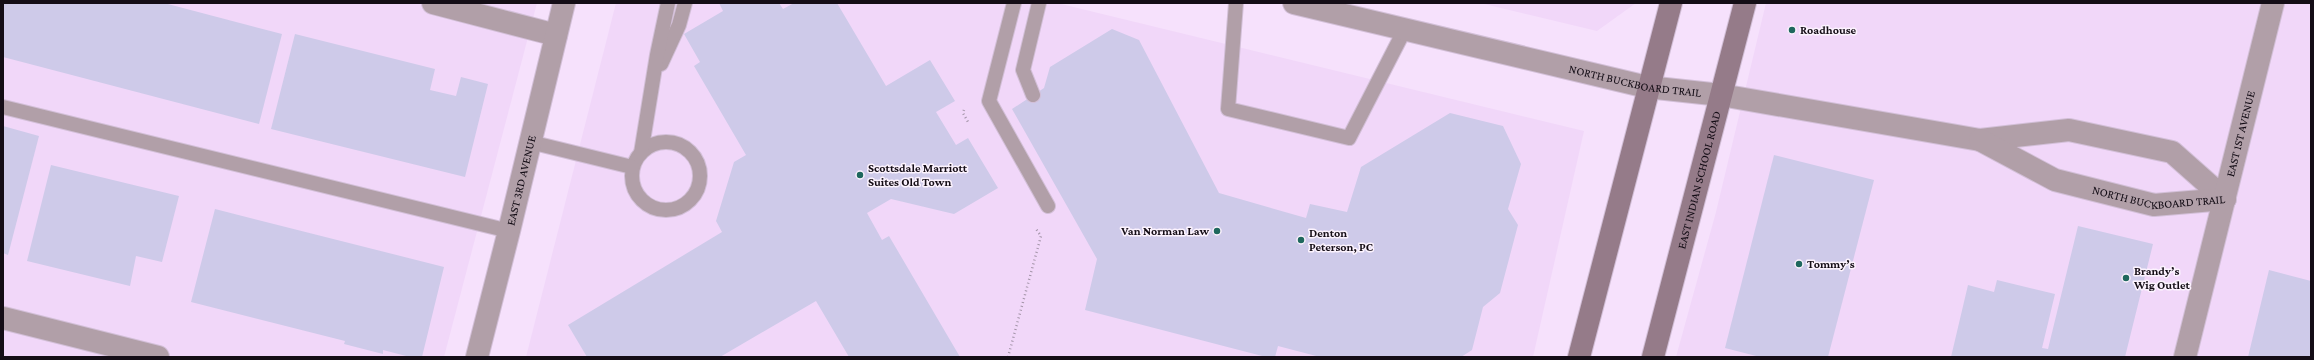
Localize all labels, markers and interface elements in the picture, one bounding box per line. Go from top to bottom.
place label: Roadhouse [1800,23,1857,37]
marker: Roadhouse [1787,25,1797,35]
street label: NORTH BUCKBOARD TRAIL [1567,62,1702,100]
street label: EAST 1ST AVENUE [2223,89,2258,178]
street label: EAST INDIAN SCHOOL ROAD [1674,109,1724,250]
street label: EAST 3RD AVENUE [504,133,539,227]
place label: Scottsdale Marriott Suites Old Town [868,161,968,189]
marker: Scottsdale Marriott Suites Old Town [855,170,865,180]
street label: NORTH BUCKBOARD TRAIL [2091,183,2226,212]
place label: Van Norman Law [1120,224,1209,238]
marker: Van Norman Law [1212,226,1222,236]
place label: Denton Peterson, PC [1309,226,1374,254]
marker: Denton Peterson, PC [1296,235,1306,245]
place label: Tommy’s [1807,257,1855,271]
marker: Tommy’s [1794,259,1804,269]
place label: Brandy’s Wig Outlet [2133,264,2191,292]
marker: Brandy’s Wig Outlet [2121,273,2131,283]

